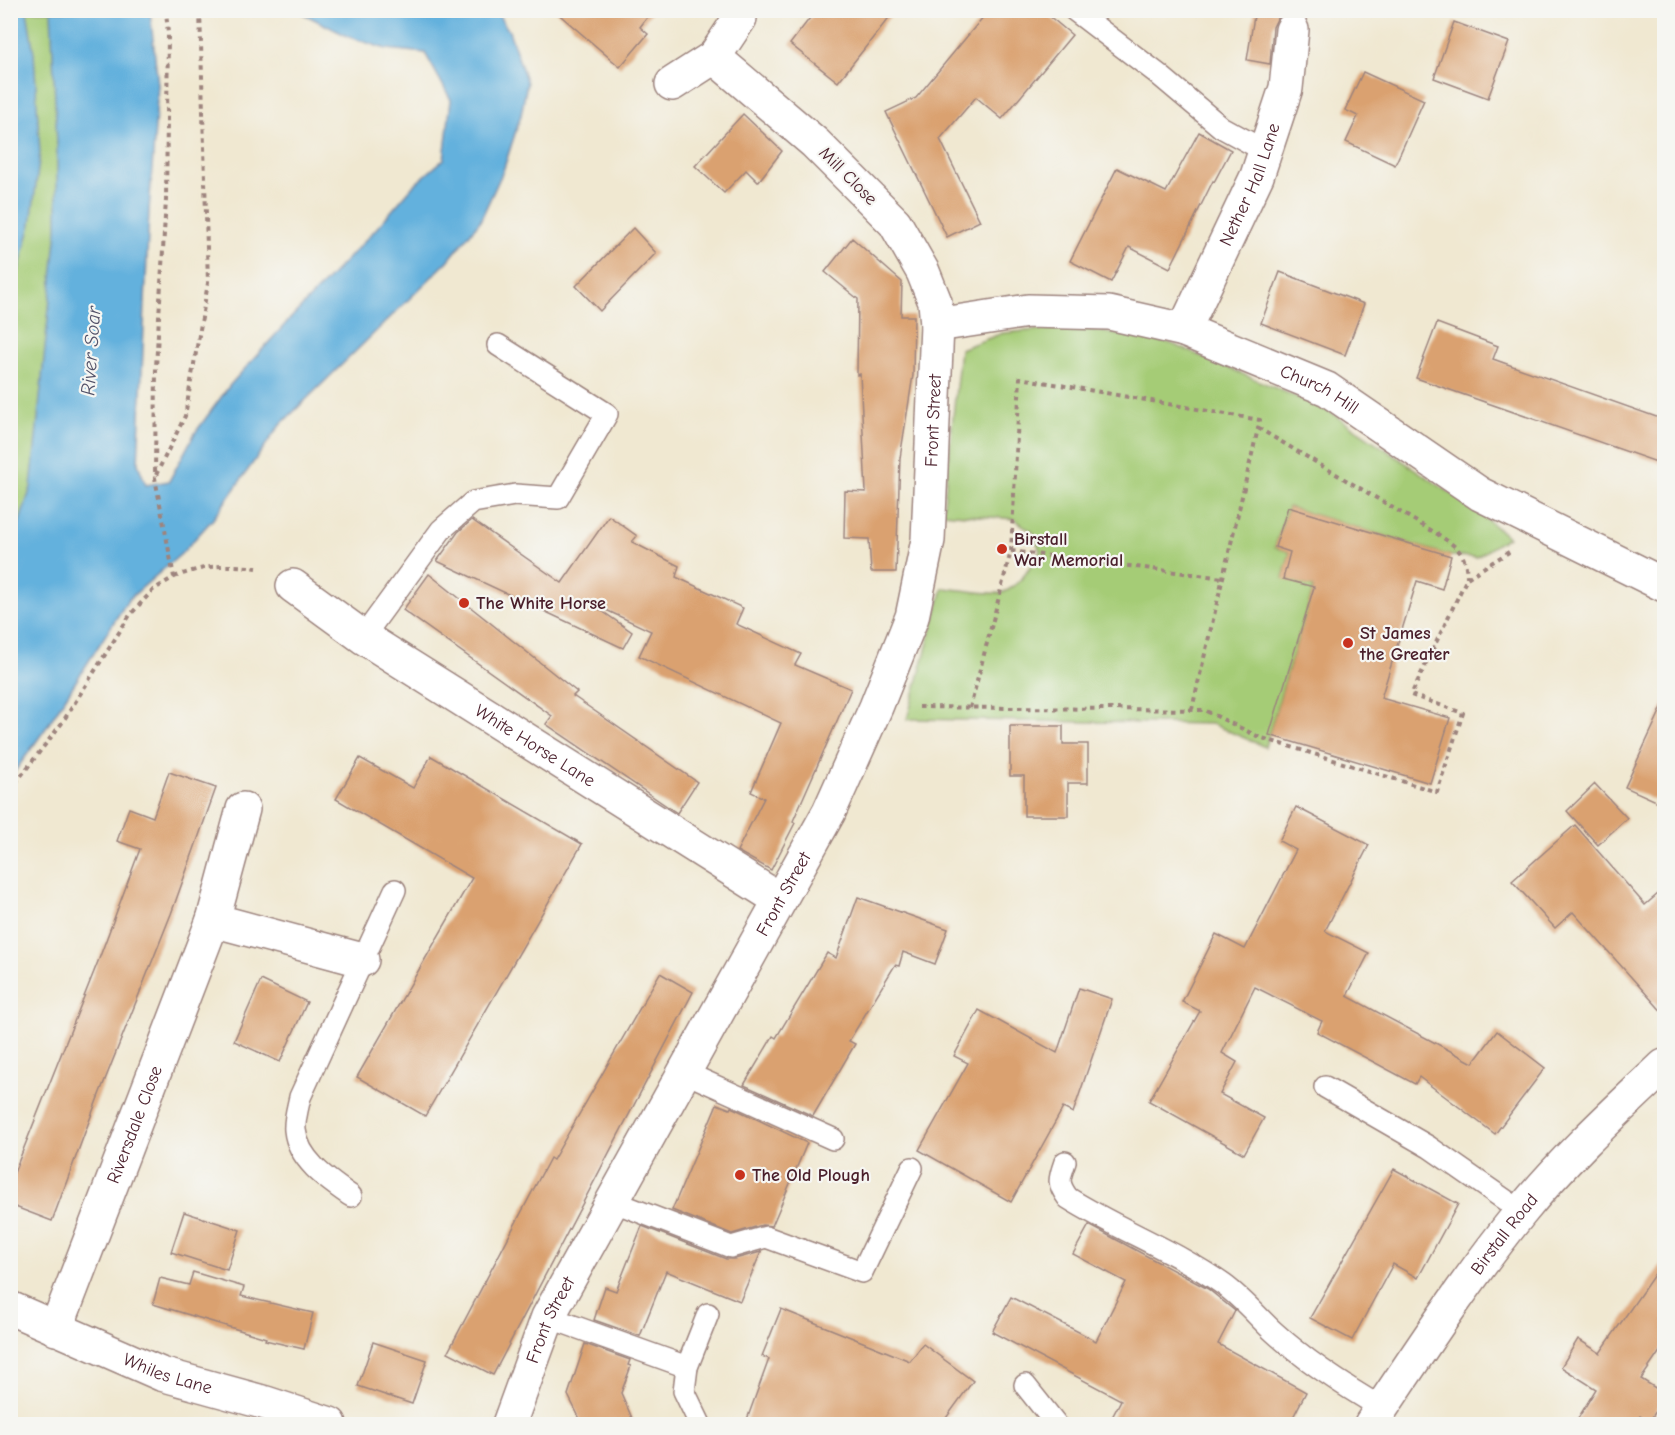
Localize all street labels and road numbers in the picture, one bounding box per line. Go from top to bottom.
street label: Nether Hall Lane [1215,120,1284,249]
street label: Mill Close [814,142,882,210]
street label: Church Hill [1277,360,1363,418]
street label: Front Street [921,373,945,467]
street label: White Horse Lane [471,700,599,791]
street label: Front Street [752,847,816,940]
street label: Riversdale Close [102,1063,167,1186]
street label: Birstall Road [1466,1189,1542,1279]
street label: Front Street [522,1272,579,1366]
street label: Whiles Lane [120,1348,215,1398]

